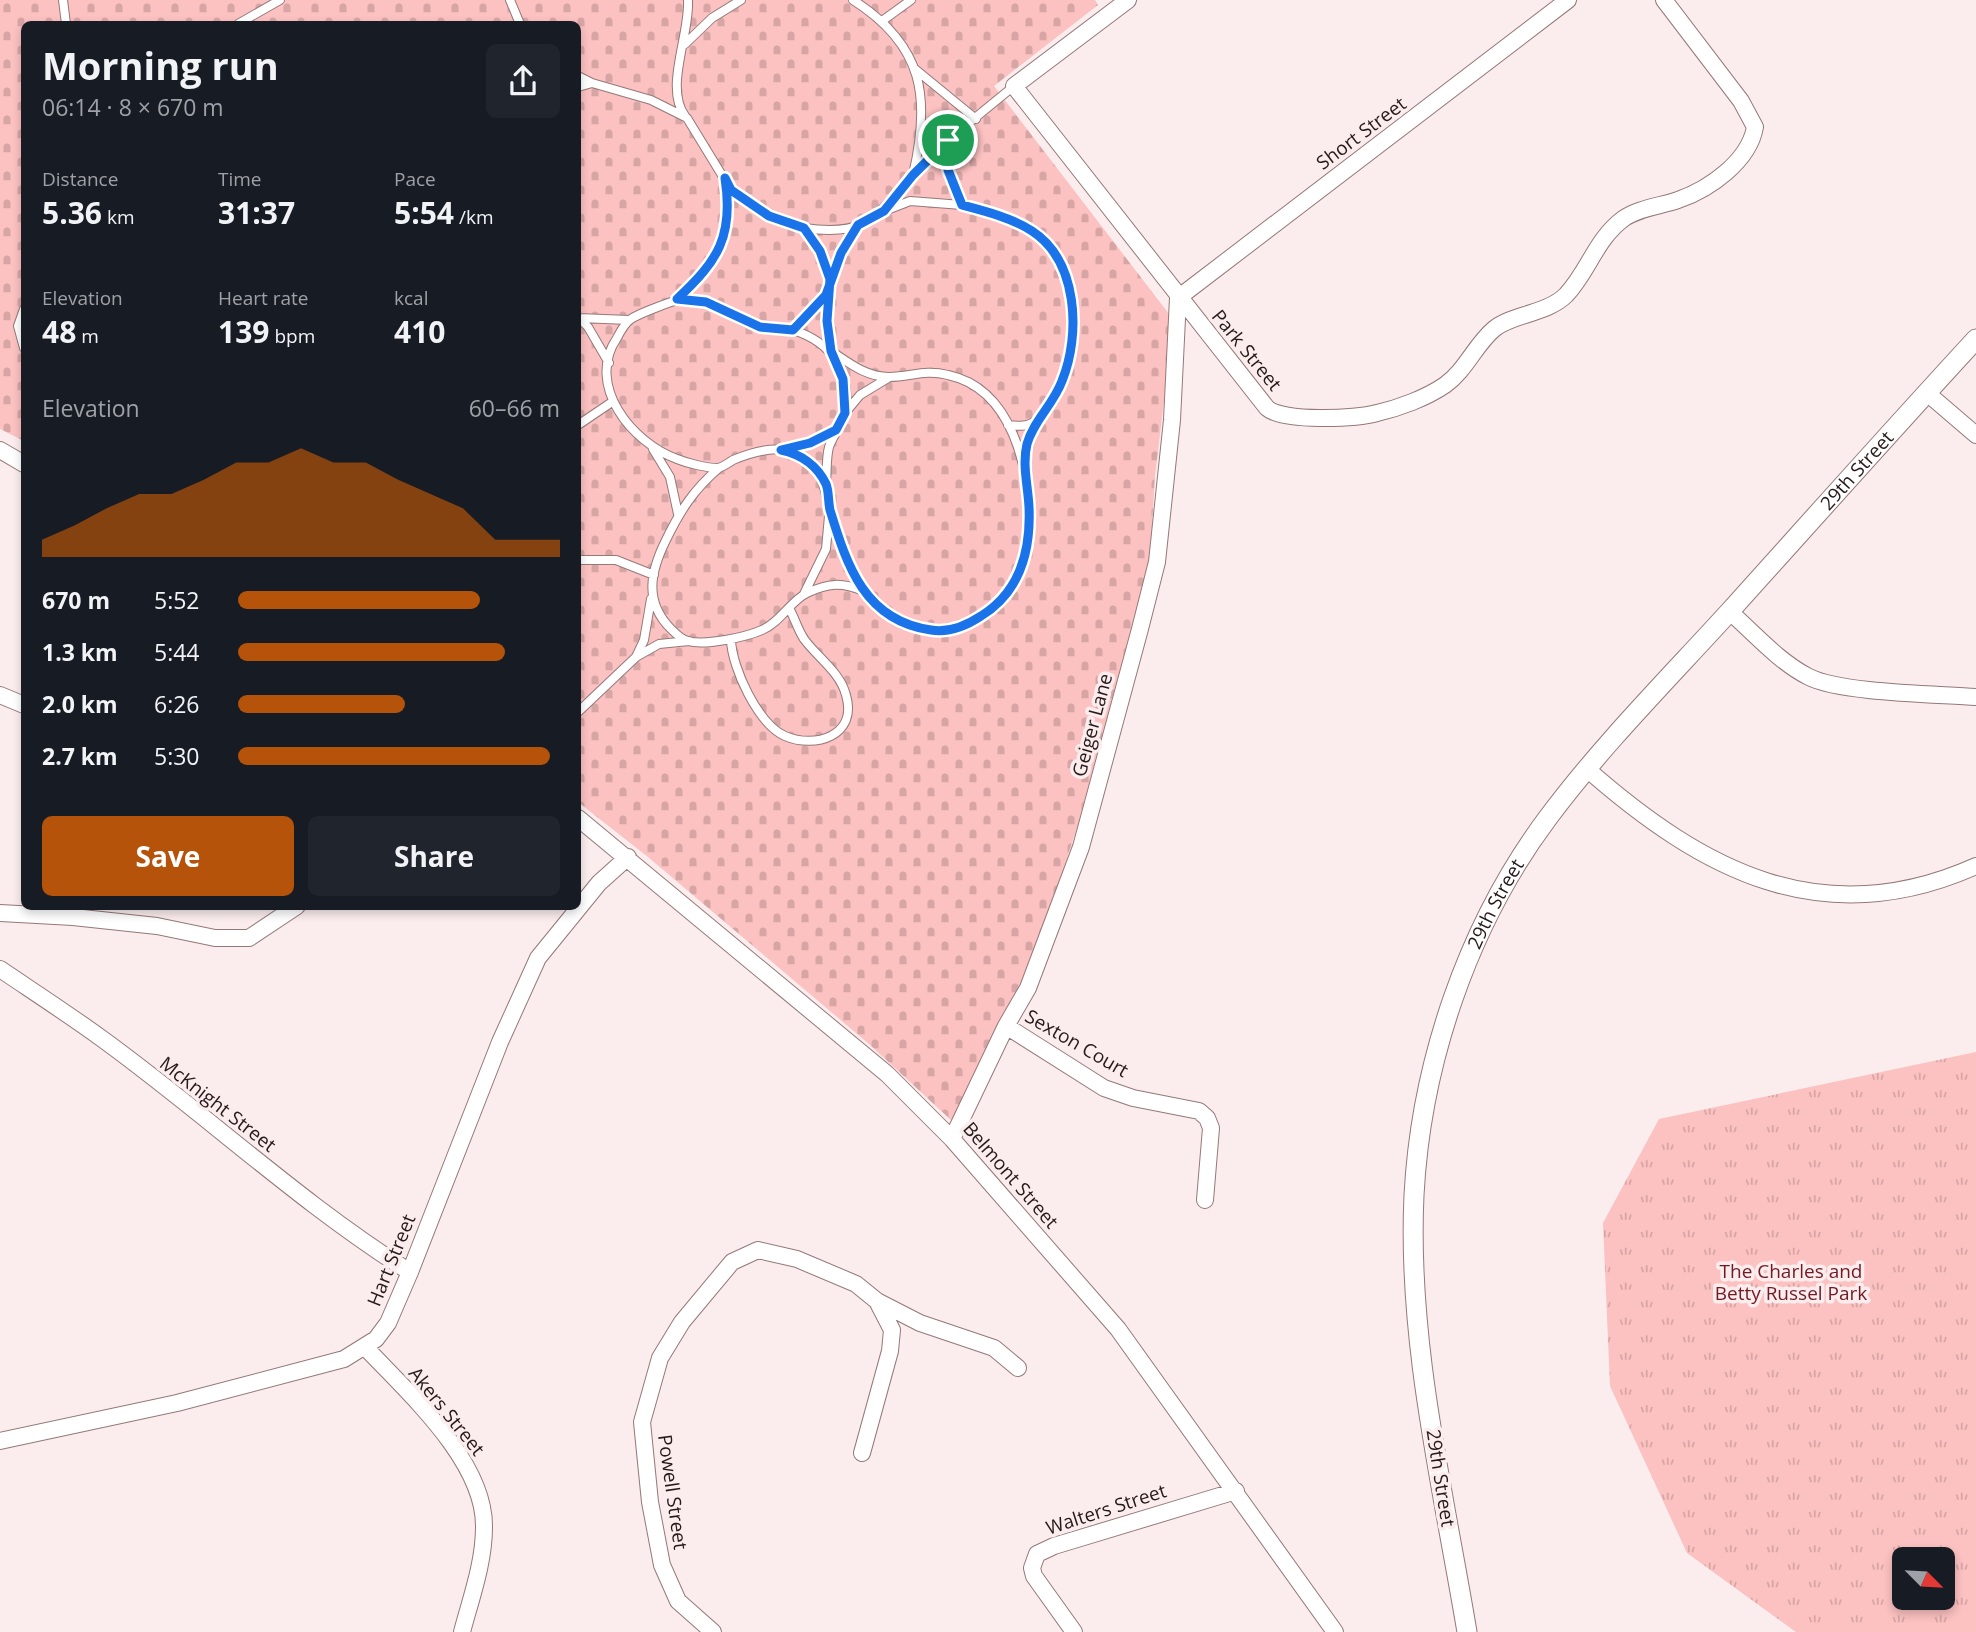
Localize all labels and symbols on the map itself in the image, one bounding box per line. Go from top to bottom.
street label: Short Street [1311,91,1411,175]
pin [918,110,978,170]
street label: Park Street [1206,304,1288,396]
street label: 29th Street [1814,425,1899,515]
street label: Geiger Lane [1066,671,1118,779]
street label: 29th Street [1461,854,1530,953]
street label: Sexton Court [1021,1003,1134,1083]
street label: McKnight Street [154,1050,282,1158]
street label: Belmont Street [957,1116,1065,1234]
street label: Hart Street [361,1210,421,1310]
park label: The Charles and Betty Russel Park [1715,1258,1867,1306]
street label: Akers Street [403,1361,491,1461]
street label: 29th Street [1420,1427,1462,1529]
street label: Powell Street [652,1433,694,1551]
street label: Walters Street [1042,1477,1170,1541]
north arrow [1892,1547,1955,1610]

